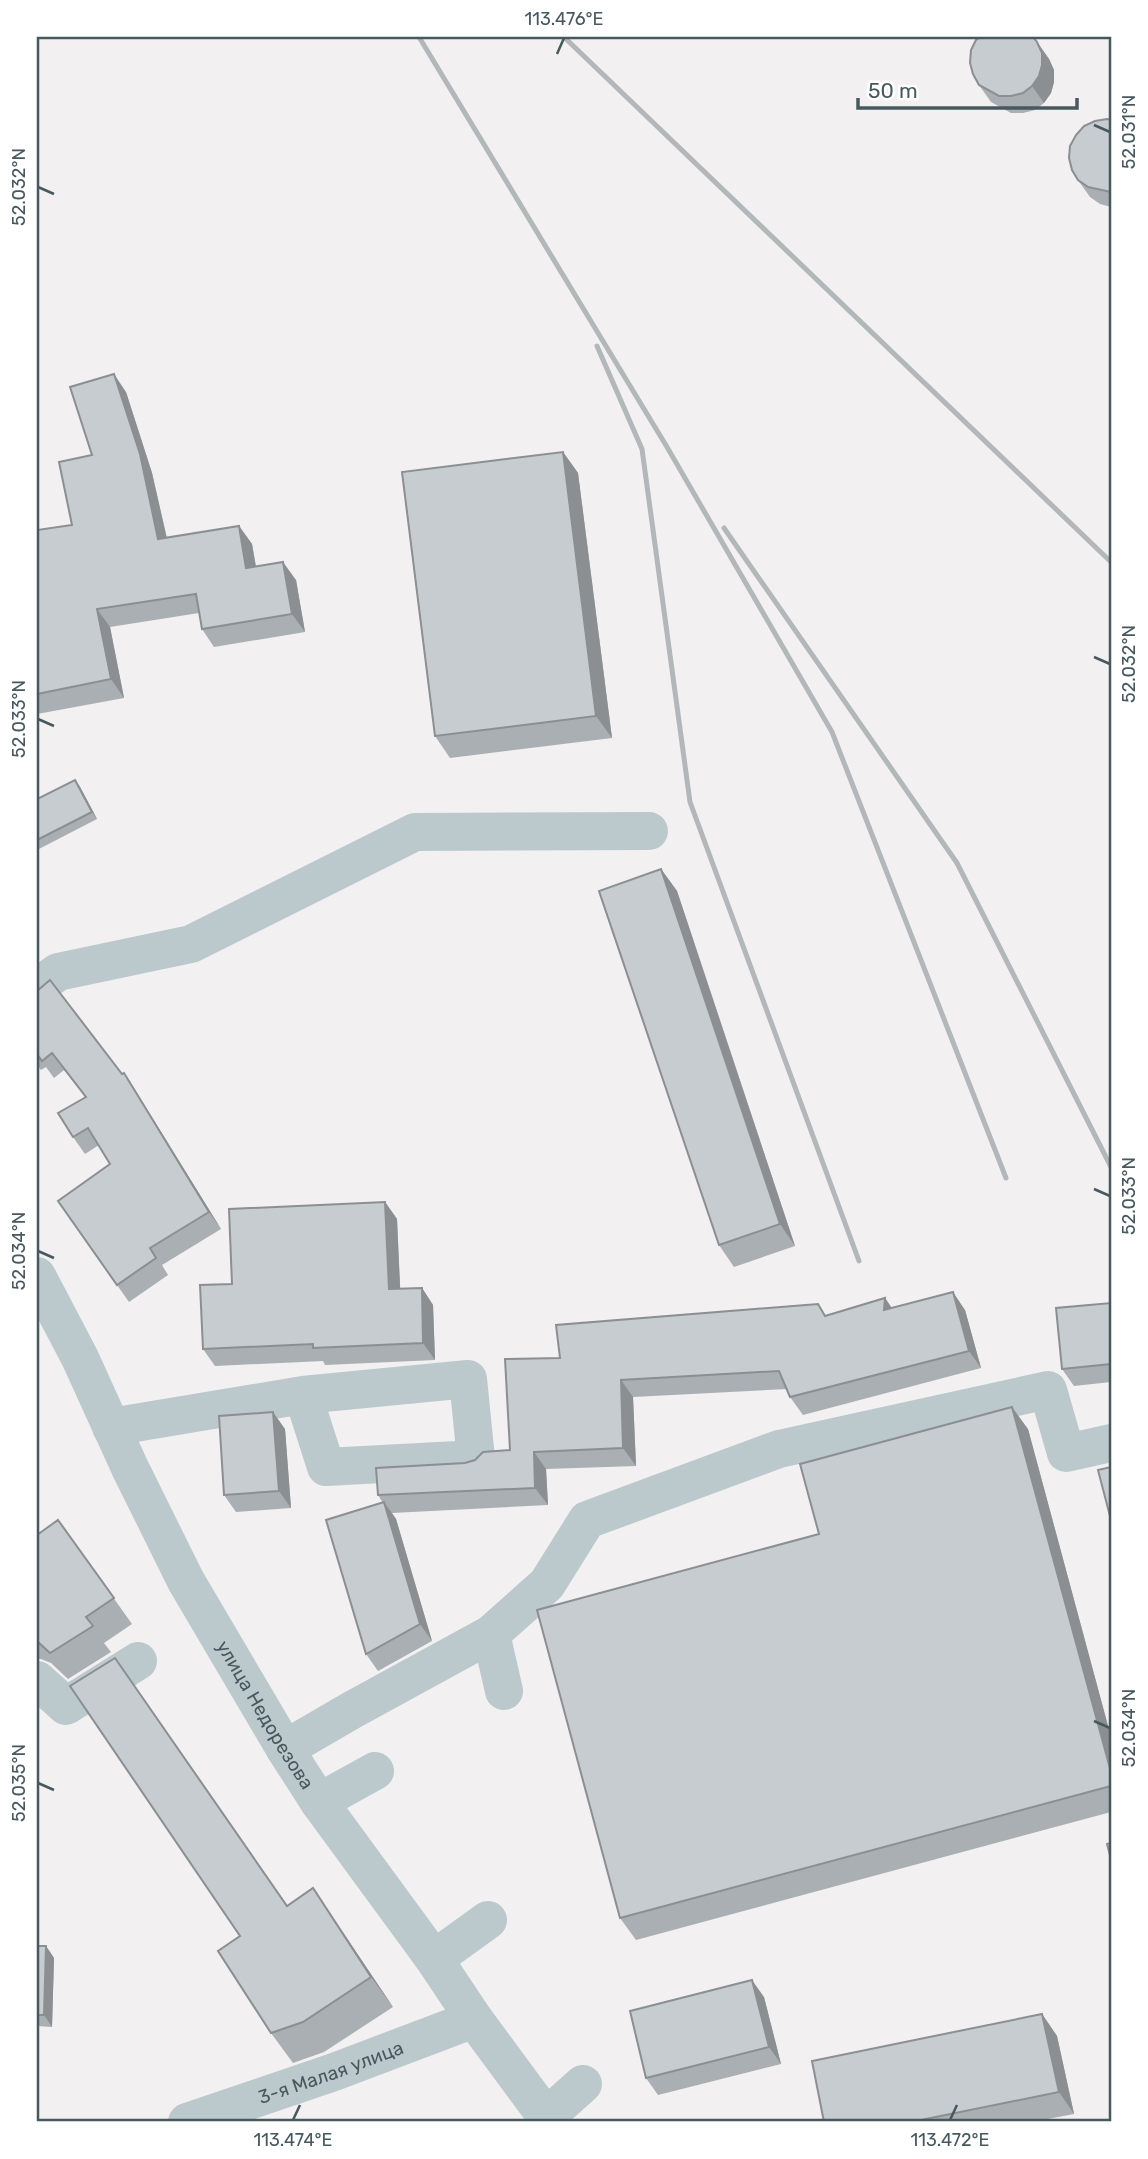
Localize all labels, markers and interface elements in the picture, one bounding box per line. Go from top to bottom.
text: 113.476°E [525,8,603,30]
scale bar [858,66,1076,110]
text: 50 m [868,78,918,103]
text: 52.031°N [1118,95,1140,169]
text: 52.032°N [8,148,30,226]
text: 52.032°N [1118,625,1140,703]
text: 52.033°N [8,680,30,758]
text: 52.033°N [1118,1157,1140,1235]
text: 52.034°N [8,1212,30,1290]
street label: улица Недорезова [212,1636,319,1793]
text: 52.034°N [1118,1689,1140,1767]
text: 52.035°N [8,1744,30,1822]
street label: 3-я Малая улица [255,2035,406,2108]
text: 113.474°E [253,2129,333,2151]
text: 113.472°E [910,2129,990,2151]

